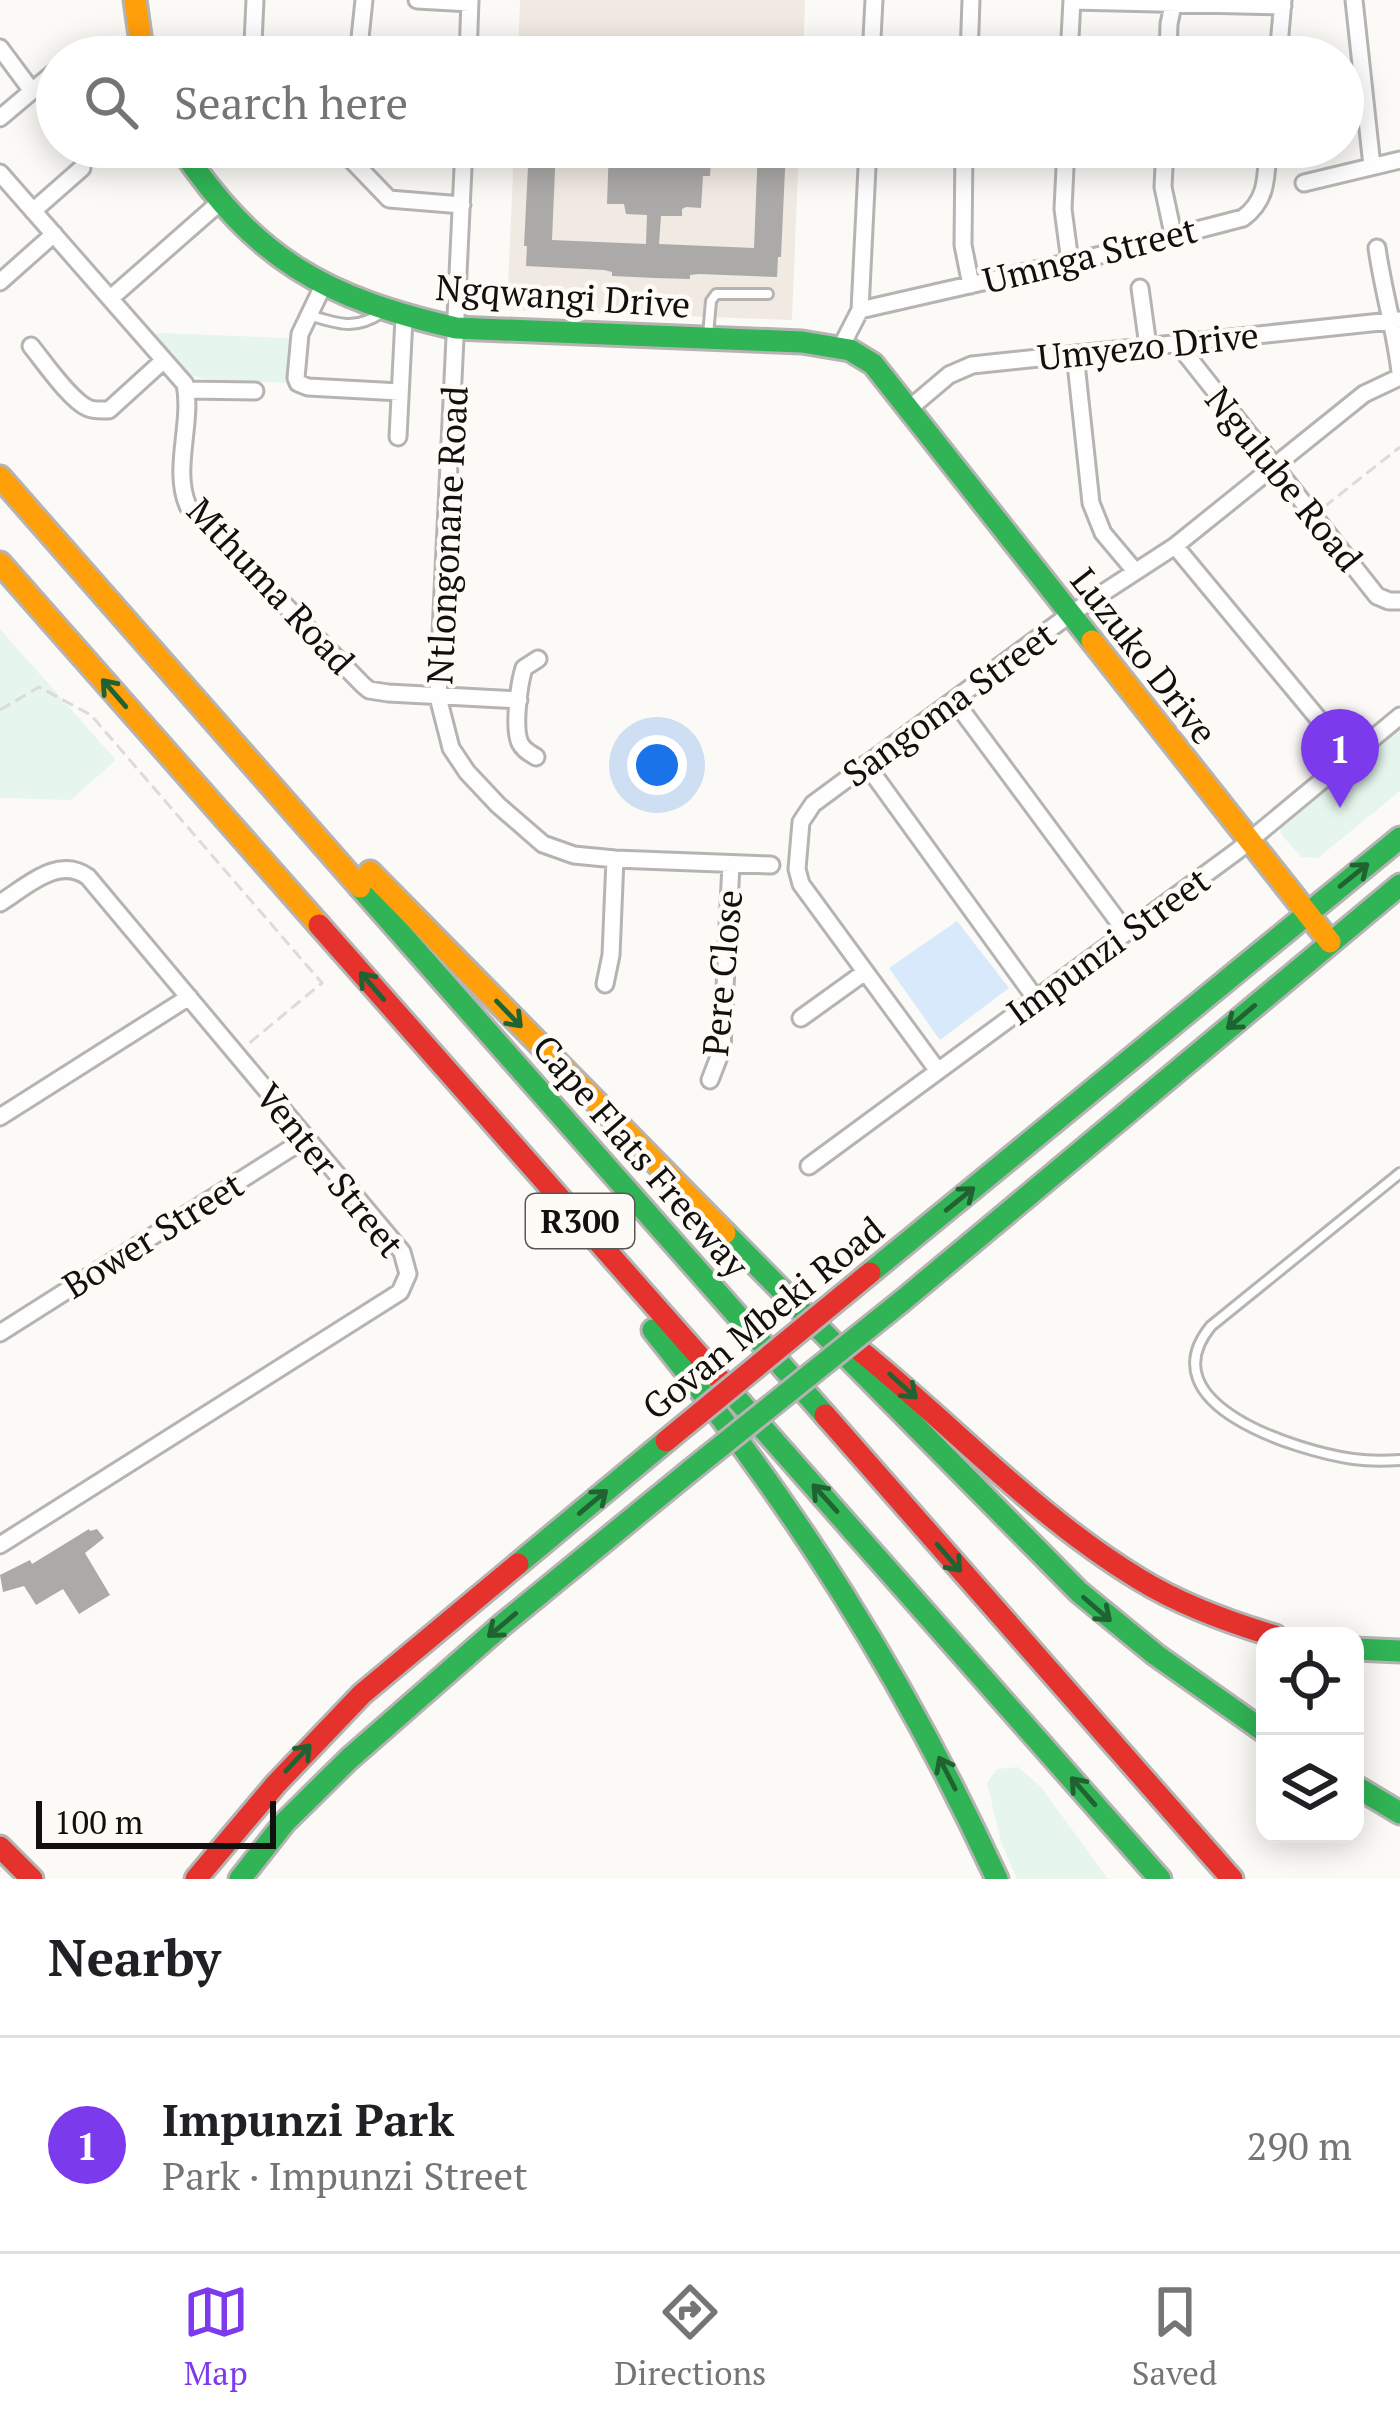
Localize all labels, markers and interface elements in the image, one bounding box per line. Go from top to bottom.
search box [36,36,1364,168]
icon: search [78,69,144,135]
text: Search here [174,72,408,132]
street label: Umnga Street [978,205,1202,304]
street label: Ngqwangi Drive [434,263,692,328]
street label: Umyezo Drive [1035,311,1261,380]
street label: Ngulube Road [1196,377,1373,581]
street label: Ntlongonane Road [415,385,478,685]
street label: Mthuma Road [178,487,365,684]
street label: Luzuko Drive [1061,558,1228,753]
street label: Sangoma Street [833,611,1064,797]
one-way arrow [101,679,129,709]
pin: 1 [1301,709,1379,808]
your location [627,735,687,795]
street label: Impunzi Street [997,856,1218,1035]
one-way arrow [1338,862,1369,890]
street label: Pere Close [691,888,752,1058]
one-way arrow [359,972,386,1002]
one-way arrow [494,999,522,1028]
one-way arrow [1226,1002,1257,1030]
street label: Cape Flats Freeway [523,1024,760,1288]
street label: Venter Street [246,1073,415,1266]
street label: Bower Street [54,1161,252,1309]
one-way arrow [944,1186,975,1213]
road number: R300 [526,1194,634,1248]
street label: Govan Mbeki Road [632,1206,893,1430]
one-way arrow [887,1372,917,1399]
one-way arrow [812,1484,839,1514]
one-way arrow [577,1489,608,1517]
one-way arrow [935,1542,963,1572]
one-way arrow [1081,1595,1112,1622]
one-way arrow [487,1610,518,1638]
map controls [1256,1627,1364,1843]
button: locate [1256,1627,1364,1735]
button: layers [1256,1735,1364,1843]
one-way arrow [284,1743,312,1773]
one-way arrow [935,1756,958,1791]
one-way arrow [1070,1776,1097,1807]
scale bar [36,1795,276,1848]
text: 100 m [54,1800,143,1843]
text: Nearby [48,1923,221,1991]
text: Impunzi Park [162,2089,454,2149]
text: 1 [76,2119,98,2171]
text: 290 m [1247,2119,1352,2171]
text: Park · Impunzi Street [162,2149,528,2201]
tab: Map [183,2279,249,2394]
tab: Directions [614,2279,766,2394]
tab: Saved [1132,2279,1217,2394]

